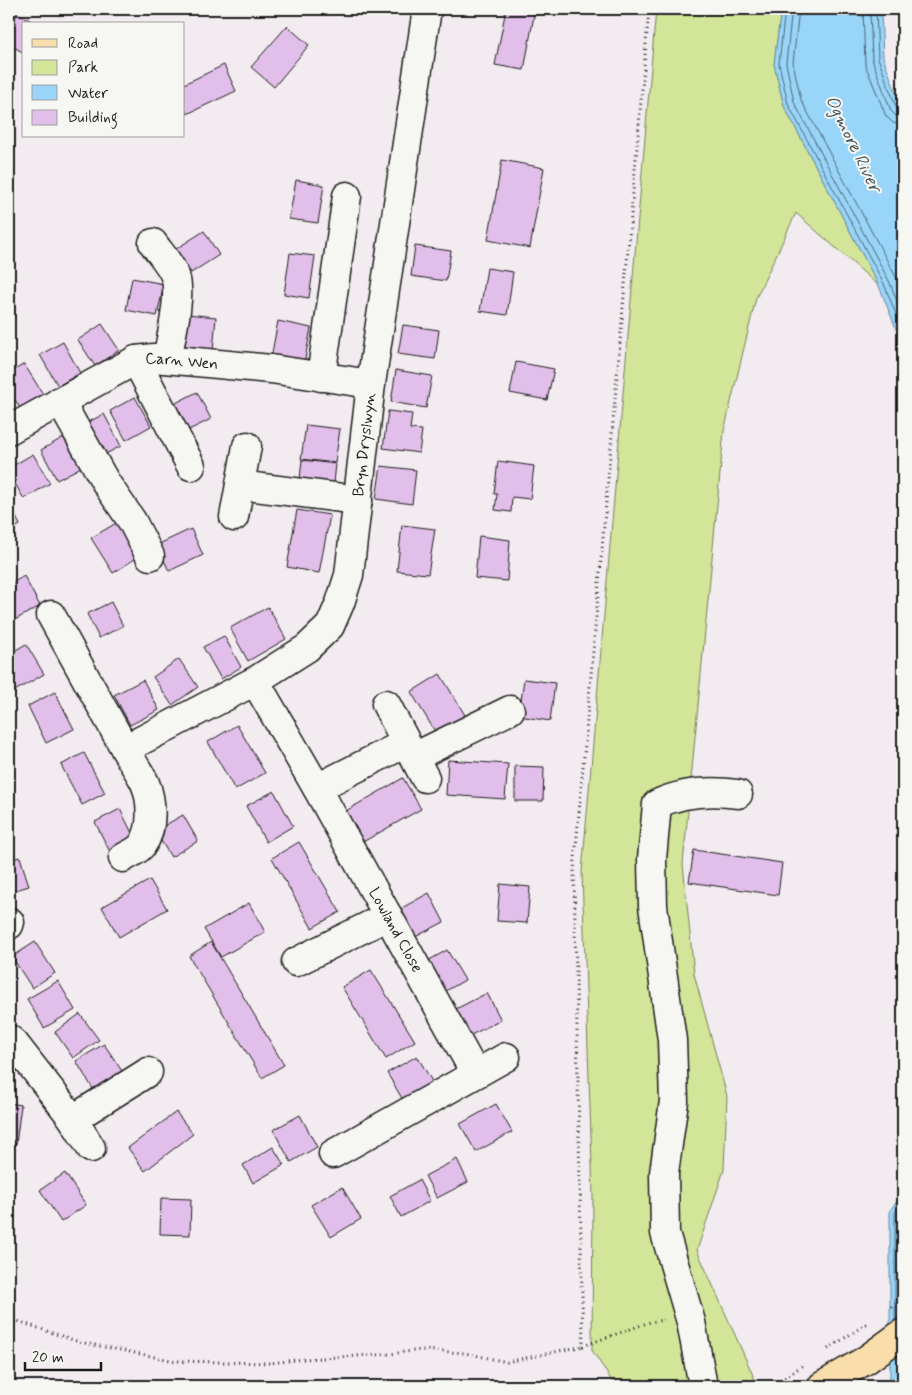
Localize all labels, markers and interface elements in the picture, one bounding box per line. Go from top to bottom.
legend [22,22,185,138]
text: Road [68,34,98,54]
text: Park [68,58,98,78]
text: Water [68,84,108,104]
water label: Ogmore River [819,92,888,199]
text: Building [68,108,118,129]
street label: Carn Wen [144,347,219,375]
street label: Bryn Dryslwyn [348,391,380,498]
street label: Lowland Close [364,884,428,976]
scale bar [25,1340,101,1372]
text: 20 m [32,1348,64,1368]

